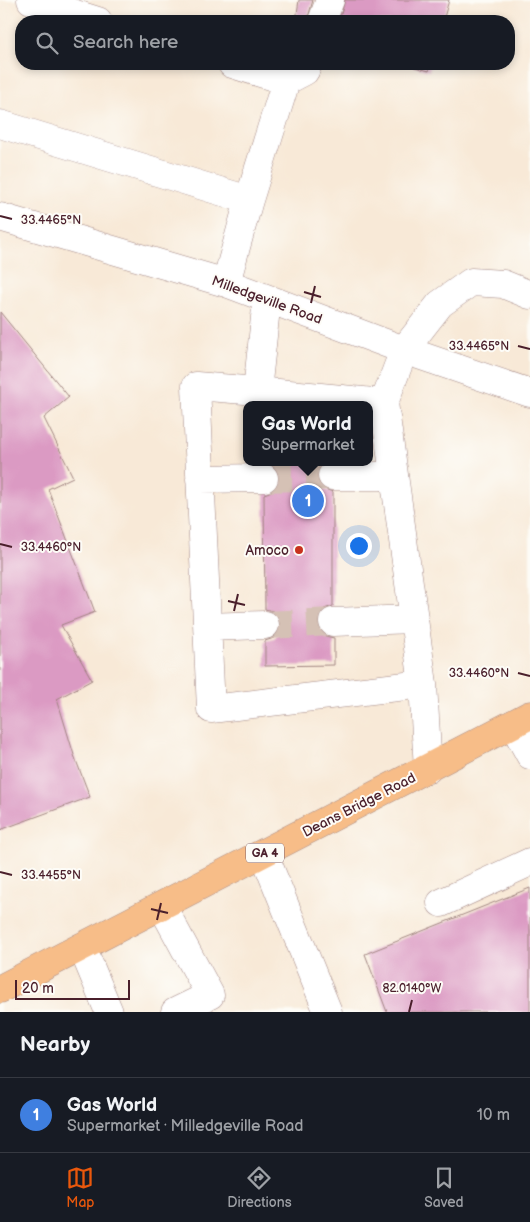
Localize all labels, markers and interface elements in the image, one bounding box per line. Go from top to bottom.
search box [15,15,515,70]
icon: search [33,29,61,57]
text: Search here [73,31,178,54]
text: 33.4465°N [21,213,81,228]
street label: Milledgeville Road [209,272,325,328]
text: 33.4465°N [449,339,509,354]
popup [243,401,373,466]
text: Gas World [261,413,352,436]
text: Supermarket [261,436,355,455]
pin: 1 [292,482,324,520]
your location [346,533,372,559]
text: 33.4460°N [21,540,81,555]
place label: Amoco [246,542,289,559]
marker: Amoco [293,544,305,556]
text: 33.4460°N [449,666,509,681]
street label: Deans Bridge Road [300,769,418,841]
road number: GA 4 [246,844,284,862]
text: 33.4455°N [21,868,81,883]
scale bar [15,977,130,1000]
text: 20 m [22,980,54,997]
text: 82.0140°W [383,981,442,996]
text: Nearby [20,1032,90,1057]
text: Gas World [67,1094,157,1117]
text: 1 [33,1106,39,1125]
text: 10 m [477,1106,510,1125]
text: Supermarket · Milledgeville Road [67,1117,303,1136]
tab: Map [66,1164,95,1211]
tab: Directions [227,1164,292,1211]
tab: Saved [424,1164,464,1211]

